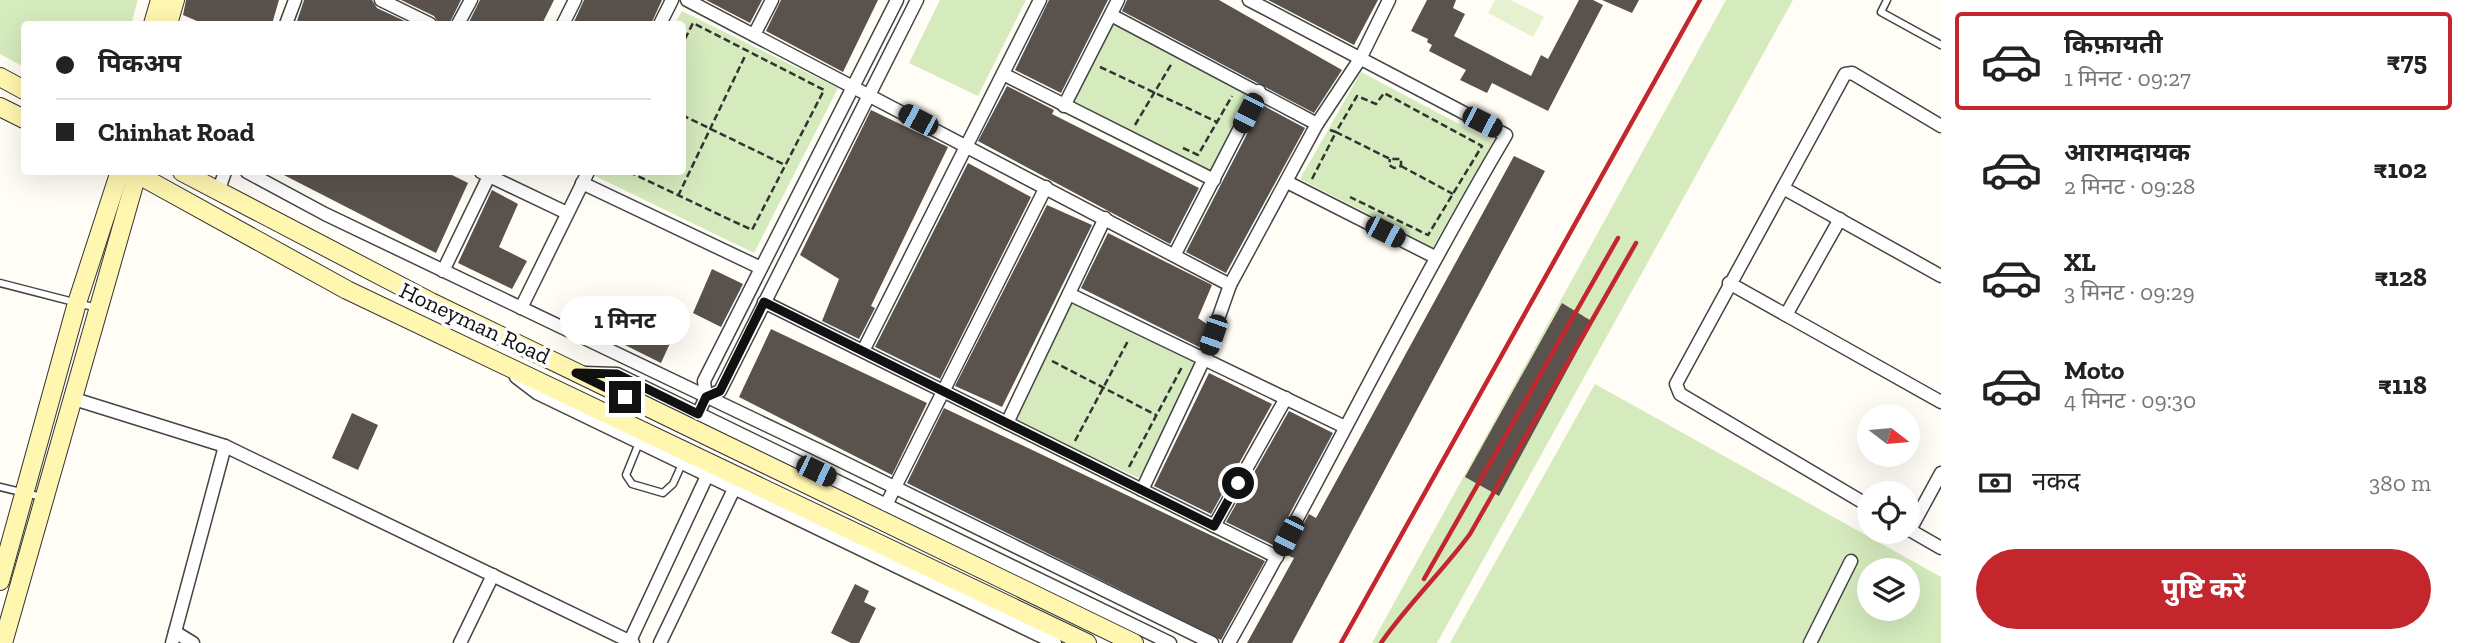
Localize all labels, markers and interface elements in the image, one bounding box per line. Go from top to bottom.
text: किफ़ायती [2064,28,2163,60]
icon: car [1980,30,2043,93]
text: ₹75 [2387,45,2427,77]
text: पिकअप [98,47,181,79]
text: 1 मिनट · 09:27 [2064,64,2191,92]
car [1230,90,1267,136]
car [895,101,942,139]
car [1459,103,1506,141]
text: Chinhat Road [98,116,255,148]
text: आरामदायक [2064,136,2190,168]
icon: car [1980,138,2043,201]
text: ₹102 [2374,153,2427,185]
text: 2 मिनट · 09:28 [2064,172,2195,200]
car [1362,213,1409,251]
icon: car [1980,246,2043,309]
text: XL [2064,246,2096,278]
text: ₹128 [2375,261,2427,293]
street label: Honeyman Road [395,276,555,370]
text: 3 मिनट · 09:29 [2064,278,2195,306]
callout: 1 मिनट [560,296,690,344]
text: 1 मिनट [594,306,656,334]
car [1197,312,1230,358]
icon: car [1980,354,2043,417]
text: Moto [2064,354,2124,386]
text: ₹118 [2378,369,2427,401]
route end [609,381,641,413]
text: 4 मिनट · 09:30 [2064,386,2196,414]
north arrow [1857,404,1920,467]
map controls [1857,404,1920,621]
car [793,452,840,490]
icon: cash [1976,464,2014,502]
text: नकद [2032,465,2080,497]
route start [1222,467,1254,499]
text: 380 m [2369,469,2431,497]
button: locate [1857,481,1920,544]
car [1270,513,1307,559]
button: पुष्टि करें [1976,549,2431,629]
button: layers [1857,558,1920,621]

